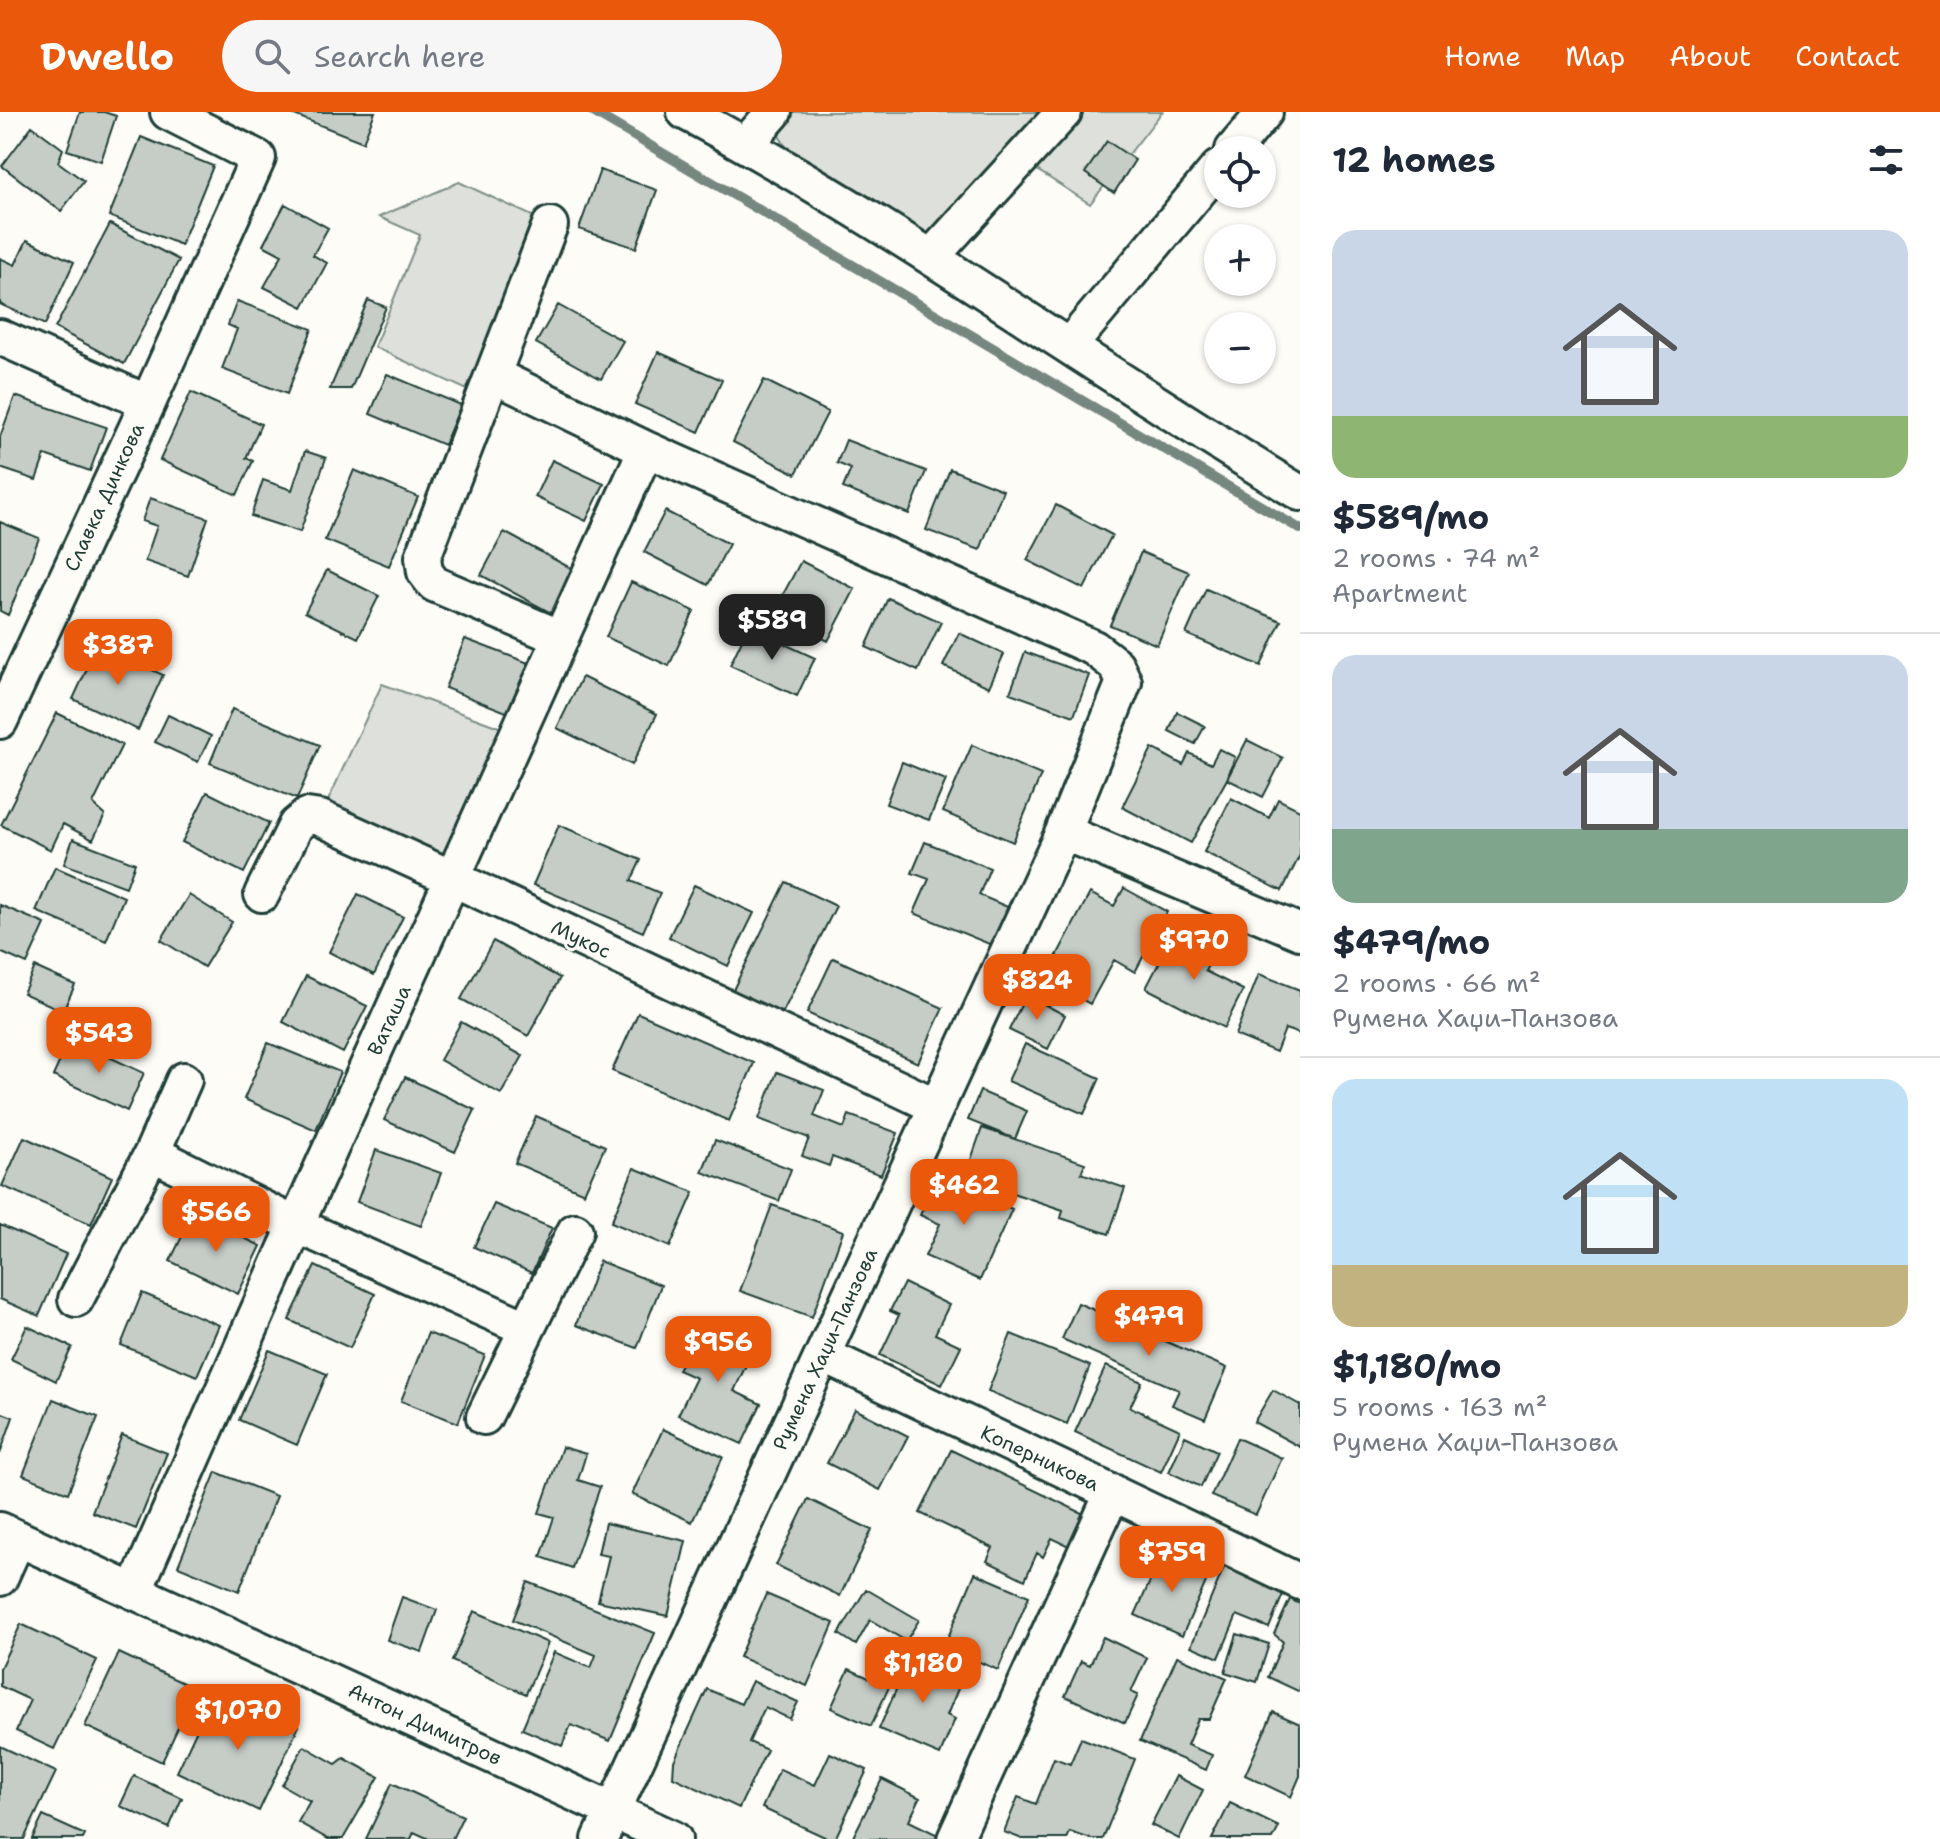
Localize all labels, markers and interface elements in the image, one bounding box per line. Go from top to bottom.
search box [222,20,782,92]
text: Dwello [40,31,174,82]
icon: search [250,34,294,78]
text: Search here [314,36,486,77]
text: Home [1444,37,1521,75]
text: Map [1565,37,1625,75]
text: About [1669,37,1751,75]
text: Contact [1795,37,1900,75]
map controls [1204,136,1276,384]
button: locate [1204,136,1276,208]
text: 12 homes [1332,137,1496,183]
icon: filters [1864,138,1908,182]
button: + [1204,224,1276,296]
icon: home [1548,282,1692,426]
button: − [1204,312,1276,384]
street label: Славка Динкова [58,418,150,576]
text: $589/mo [1332,494,1489,540]
text: 2 rooms · 74 m² [1332,540,1540,575]
text: Apartment [1332,575,1468,610]
pin: $589 [725,594,819,662]
text: $589 [737,602,807,637]
pin: $387 [71,619,165,687]
text: $387 [82,627,154,662]
icon: home [1548,707,1692,851]
street label: Мукос [547,914,615,964]
pin: $970 [1147,914,1241,982]
text: $479/mo [1332,919,1490,965]
text: $970 [1159,922,1229,957]
pin: $824 [990,954,1084,1022]
text: $824 [1001,962,1073,997]
text: 2 rooms · 66 m² [1332,965,1541,1000]
street label: Ваташа [361,980,417,1059]
text: Румена Хаџи-Панзова [1332,1000,1618,1035]
pin: $543 [52,1007,146,1075]
text: $543 [64,1015,134,1050]
icon: home [1548,1131,1692,1275]
pin: $462 [917,1159,1011,1227]
text: $462 [928,1167,1000,1202]
pin: $566 [169,1186,263,1254]
text: $566 [181,1194,251,1229]
street label: Румена Хаџи-Панзова [767,1243,884,1454]
pin: $479 [1102,1290,1196,1358]
text: $479 [1114,1298,1185,1333]
pin: $956 [671,1316,765,1384]
text: $956 [683,1324,753,1359]
text: $1,180/mo [1332,1343,1502,1389]
text: 5 rooms · 163 m² [1332,1389,1547,1424]
street label: Коперникова [977,1419,1104,1497]
text: Румена Хаџи-Панзова [1332,1424,1618,1459]
pin: $759 [1125,1526,1219,1594]
text: $759 [1138,1534,1206,1569]
pin: $1,180 [858,1637,988,1705]
text: $1,180 [883,1645,963,1680]
street label: Антон Димитров [344,1677,506,1771]
pin: $1,070 [173,1684,303,1752]
text: $1,070 [194,1692,282,1727]

